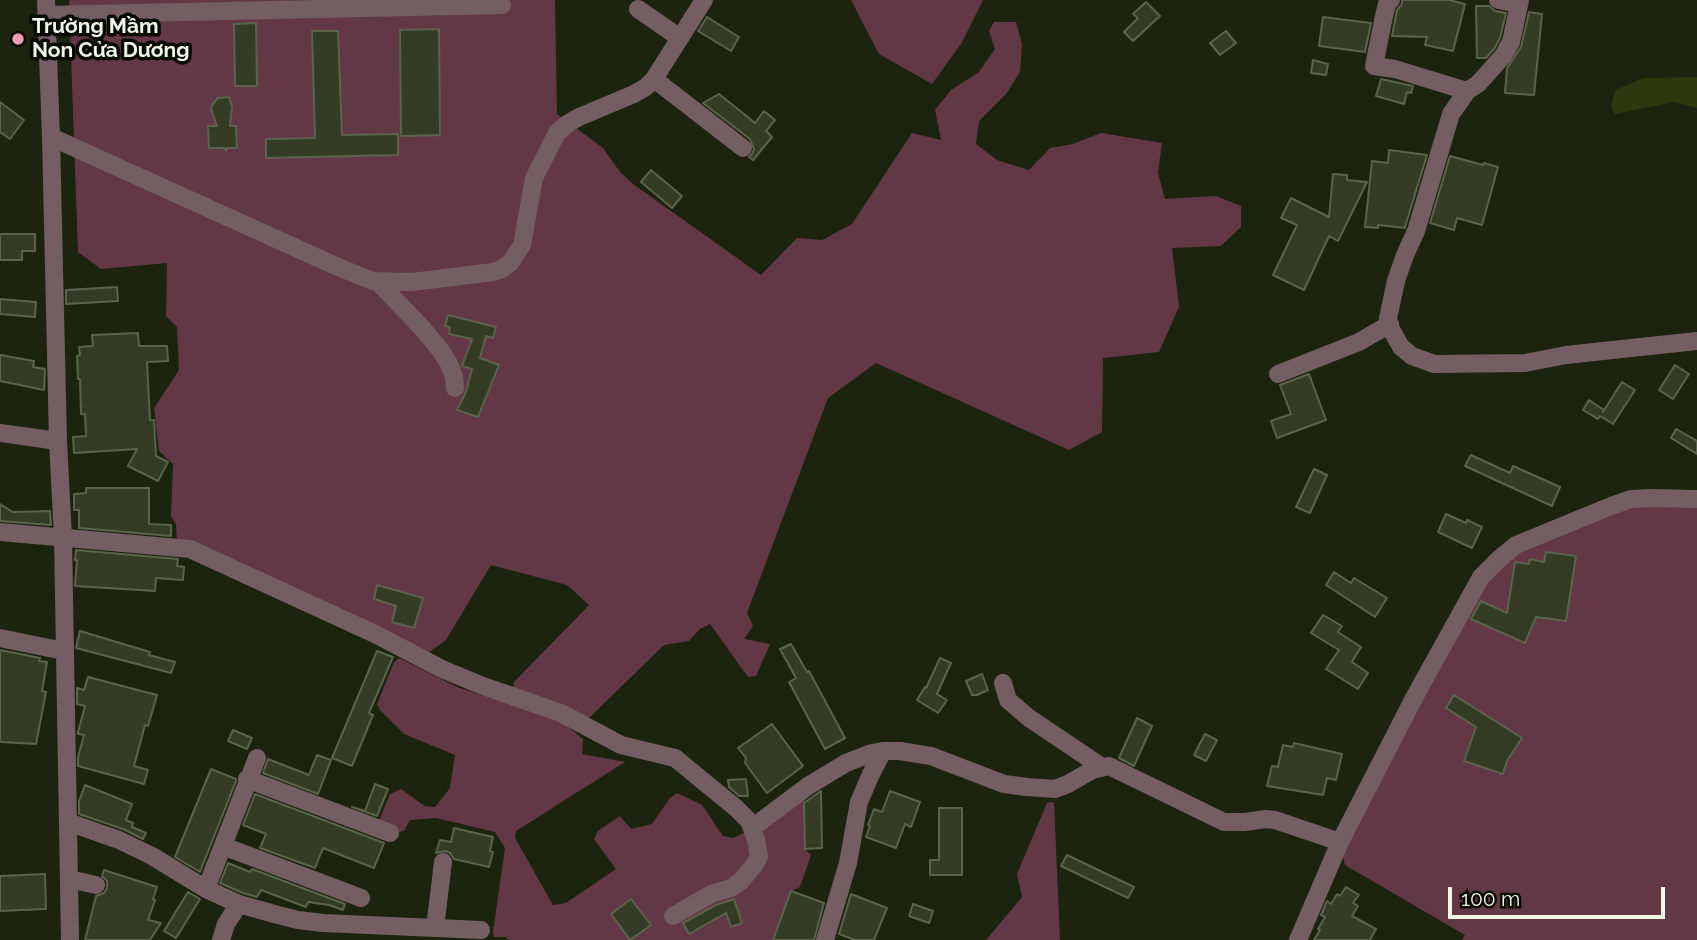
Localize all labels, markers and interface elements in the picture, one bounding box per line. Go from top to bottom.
place label: Trường Mầm Non Cửa Dương [32,14,189,64]
marker: Trường Mầm Non Cửa Dương [10,31,26,47]
scale bar [1452,874,1669,918]
text: 100 m [1461,886,1520,911]

